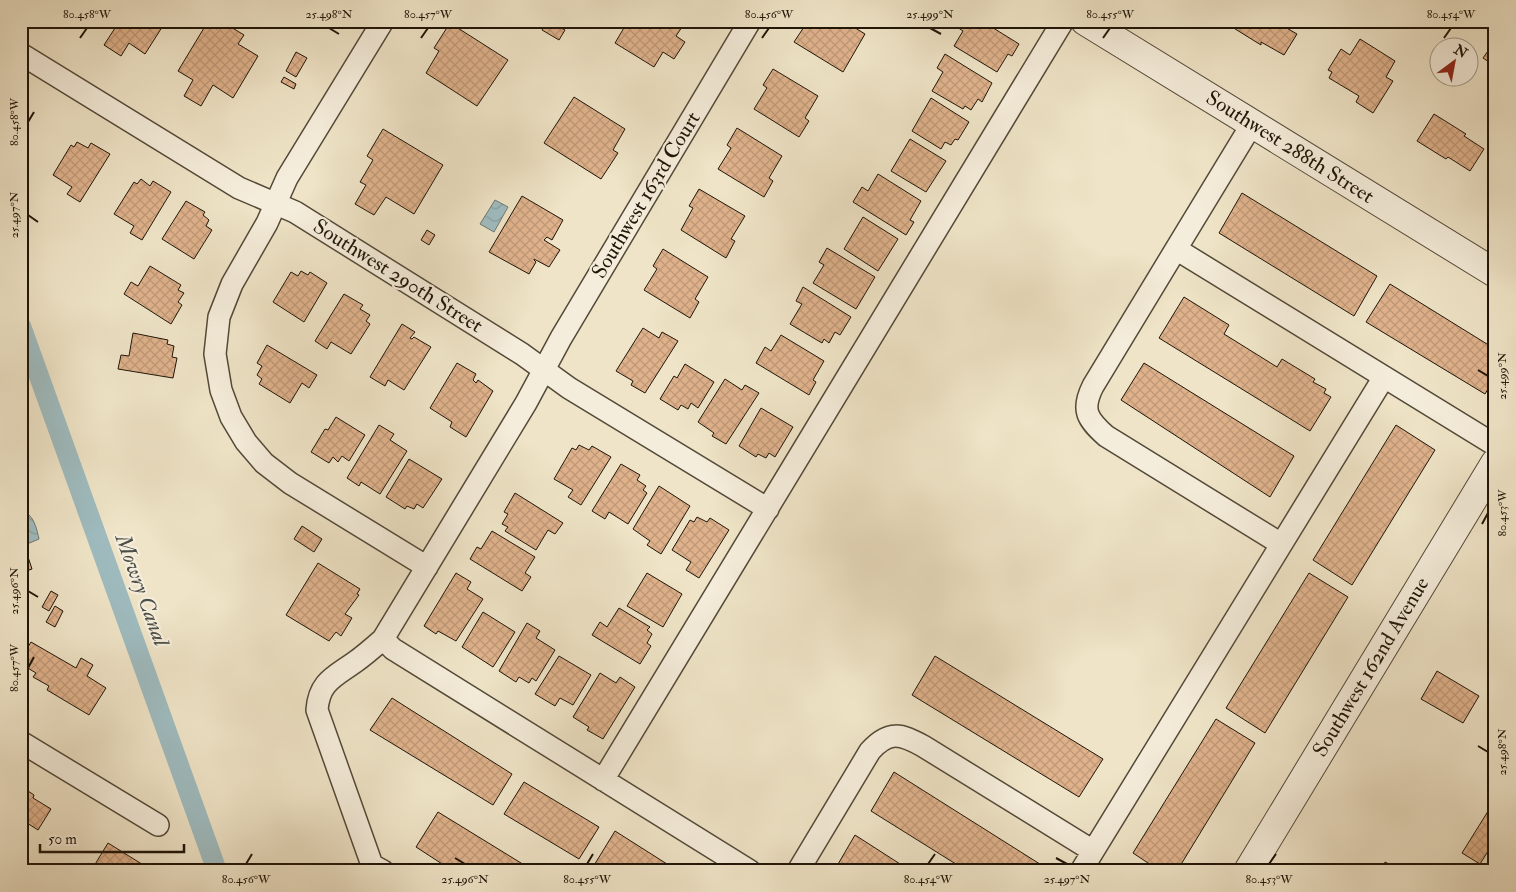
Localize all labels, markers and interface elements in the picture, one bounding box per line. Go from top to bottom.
text: 80.458°W [63,7,112,22]
text: 25.498°N [306,7,353,22]
text: 80.457°W [404,7,453,22]
text: 80.456°W [745,7,794,22]
text: 25.499°N [906,7,954,22]
text: 80.455°W [1086,7,1135,22]
text: 80.454°W [1427,7,1476,22]
north arrow [1428,38,1478,88]
text: N [1450,40,1471,62]
street label: Southwest 288th Street [1201,84,1379,210]
text: 80.458°W [7,97,22,146]
street label: Southwest 163rd Court [586,107,707,283]
text: 25.497°N [7,191,22,238]
street label: Southwest 290th Street [308,213,488,339]
text: 25.499°N [1495,352,1510,400]
text: 80.453°W [1495,489,1510,537]
water label: Mowry Canal [108,528,176,652]
text: 25.496°N [7,567,22,615]
street label: Southwest 162nd Avenue [1307,572,1436,762]
text: 80.457°W [7,643,22,692]
text: 25.498°N [1495,728,1510,775]
scale bar [40,822,184,854]
text: 50 m [48,830,77,849]
text: 80.456°W [222,872,271,887]
text: 25.496°N [441,872,489,887]
text: 80.455°W [563,872,612,887]
text: 80.454°W [904,872,953,887]
text: 25.497°N [1044,872,1091,887]
text: 80.453°W [1245,872,1293,887]

